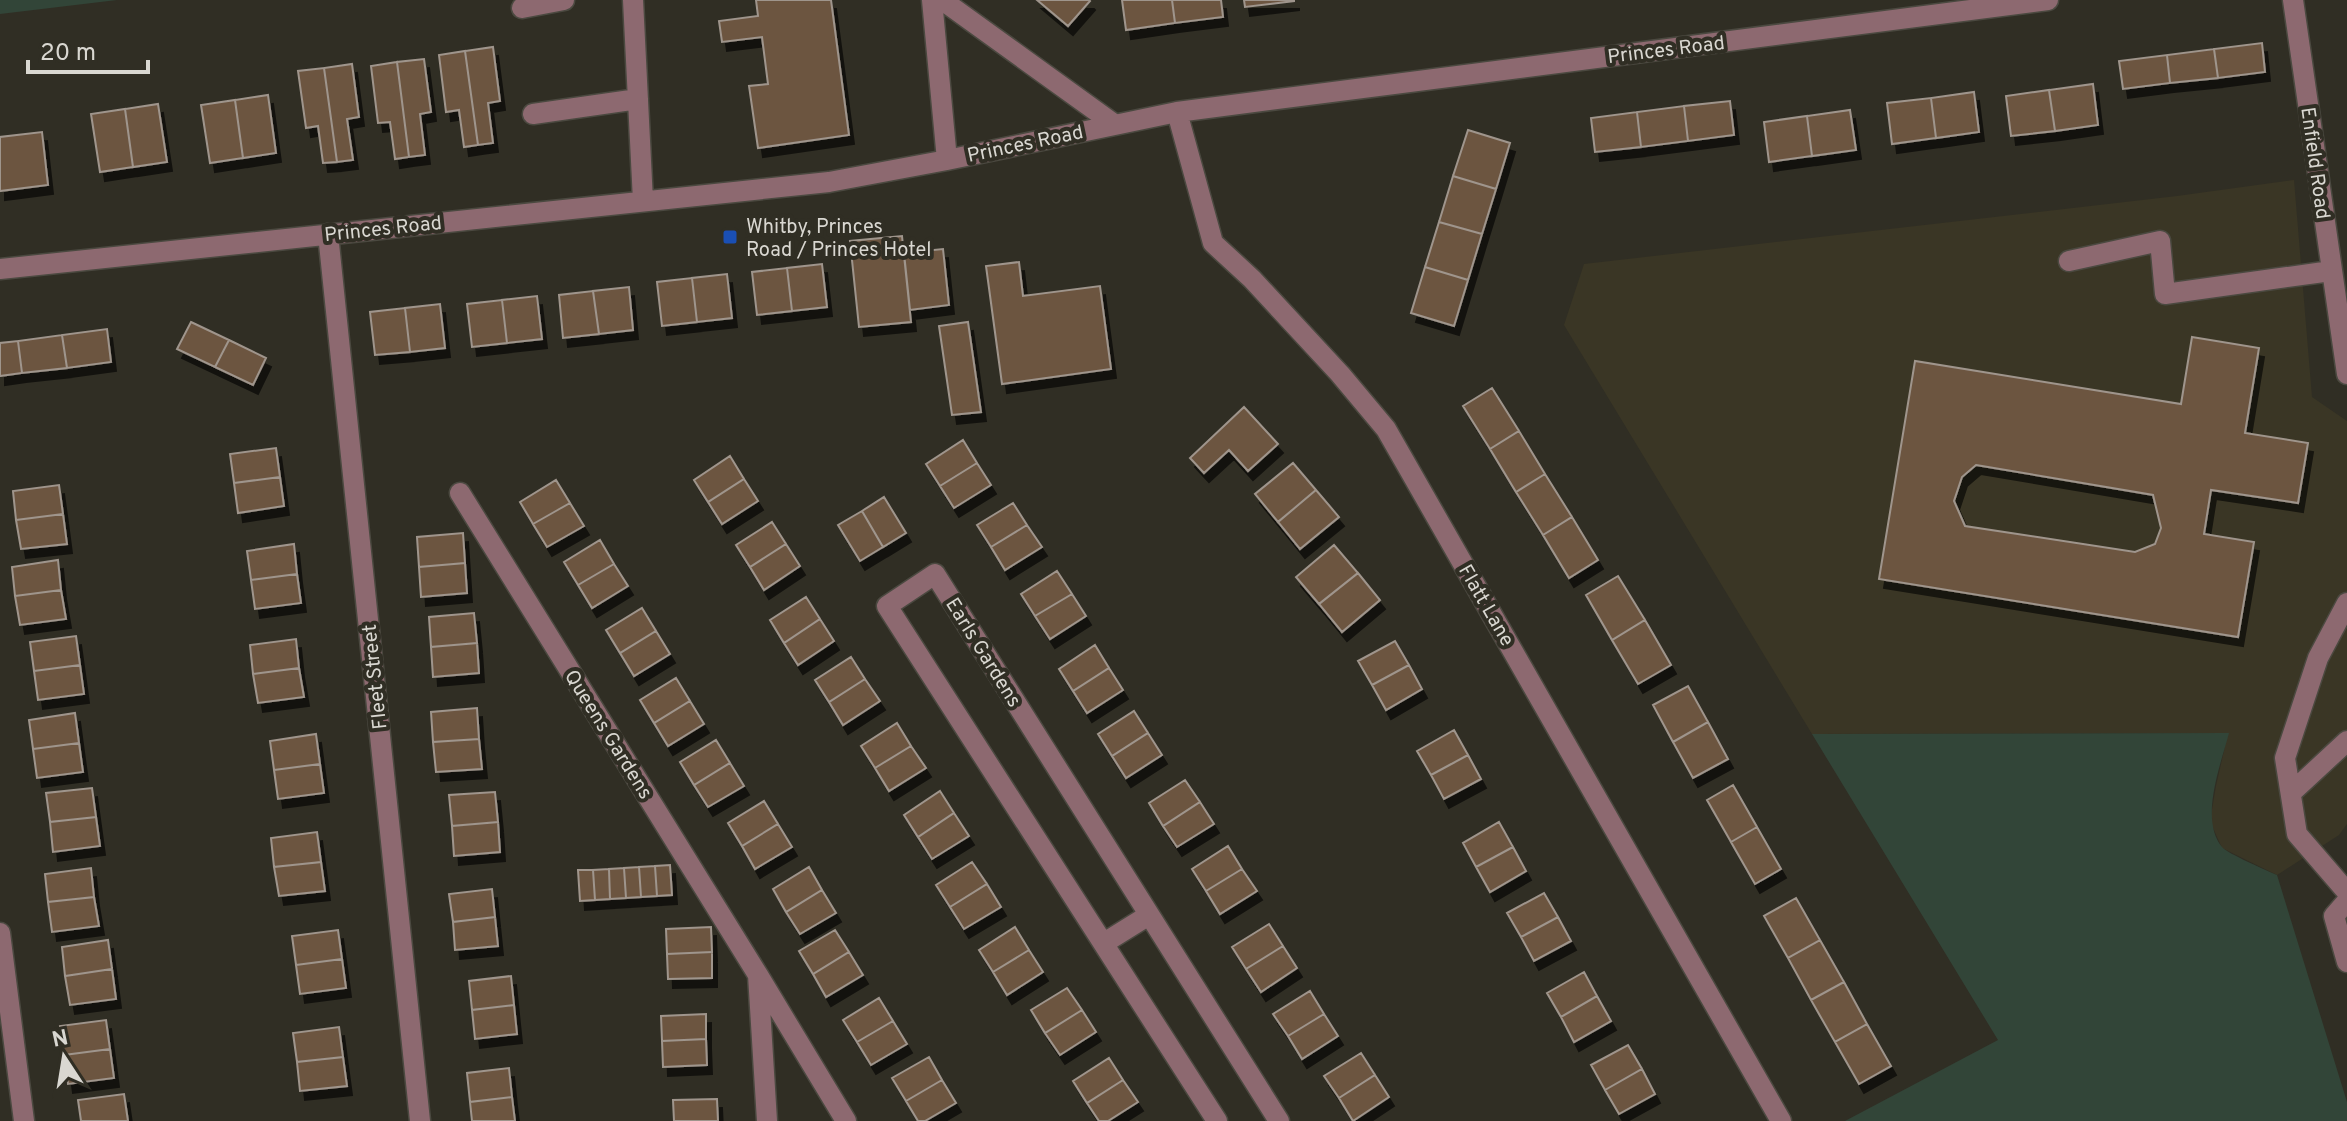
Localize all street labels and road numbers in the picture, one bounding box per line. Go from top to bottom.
street label: Princes Road [1606,31,1726,71]
street label: Enfield Road [2293,105,2335,221]
street label: Princes Road [965,120,1086,170]
street label: Princes Road [323,211,443,249]
street label: Flatt Lane [1451,560,1519,652]
street label: Earls Gardens [938,593,1026,713]
street label: Fleet Street [358,623,394,731]
street label: Queens Gardens [557,665,658,805]

